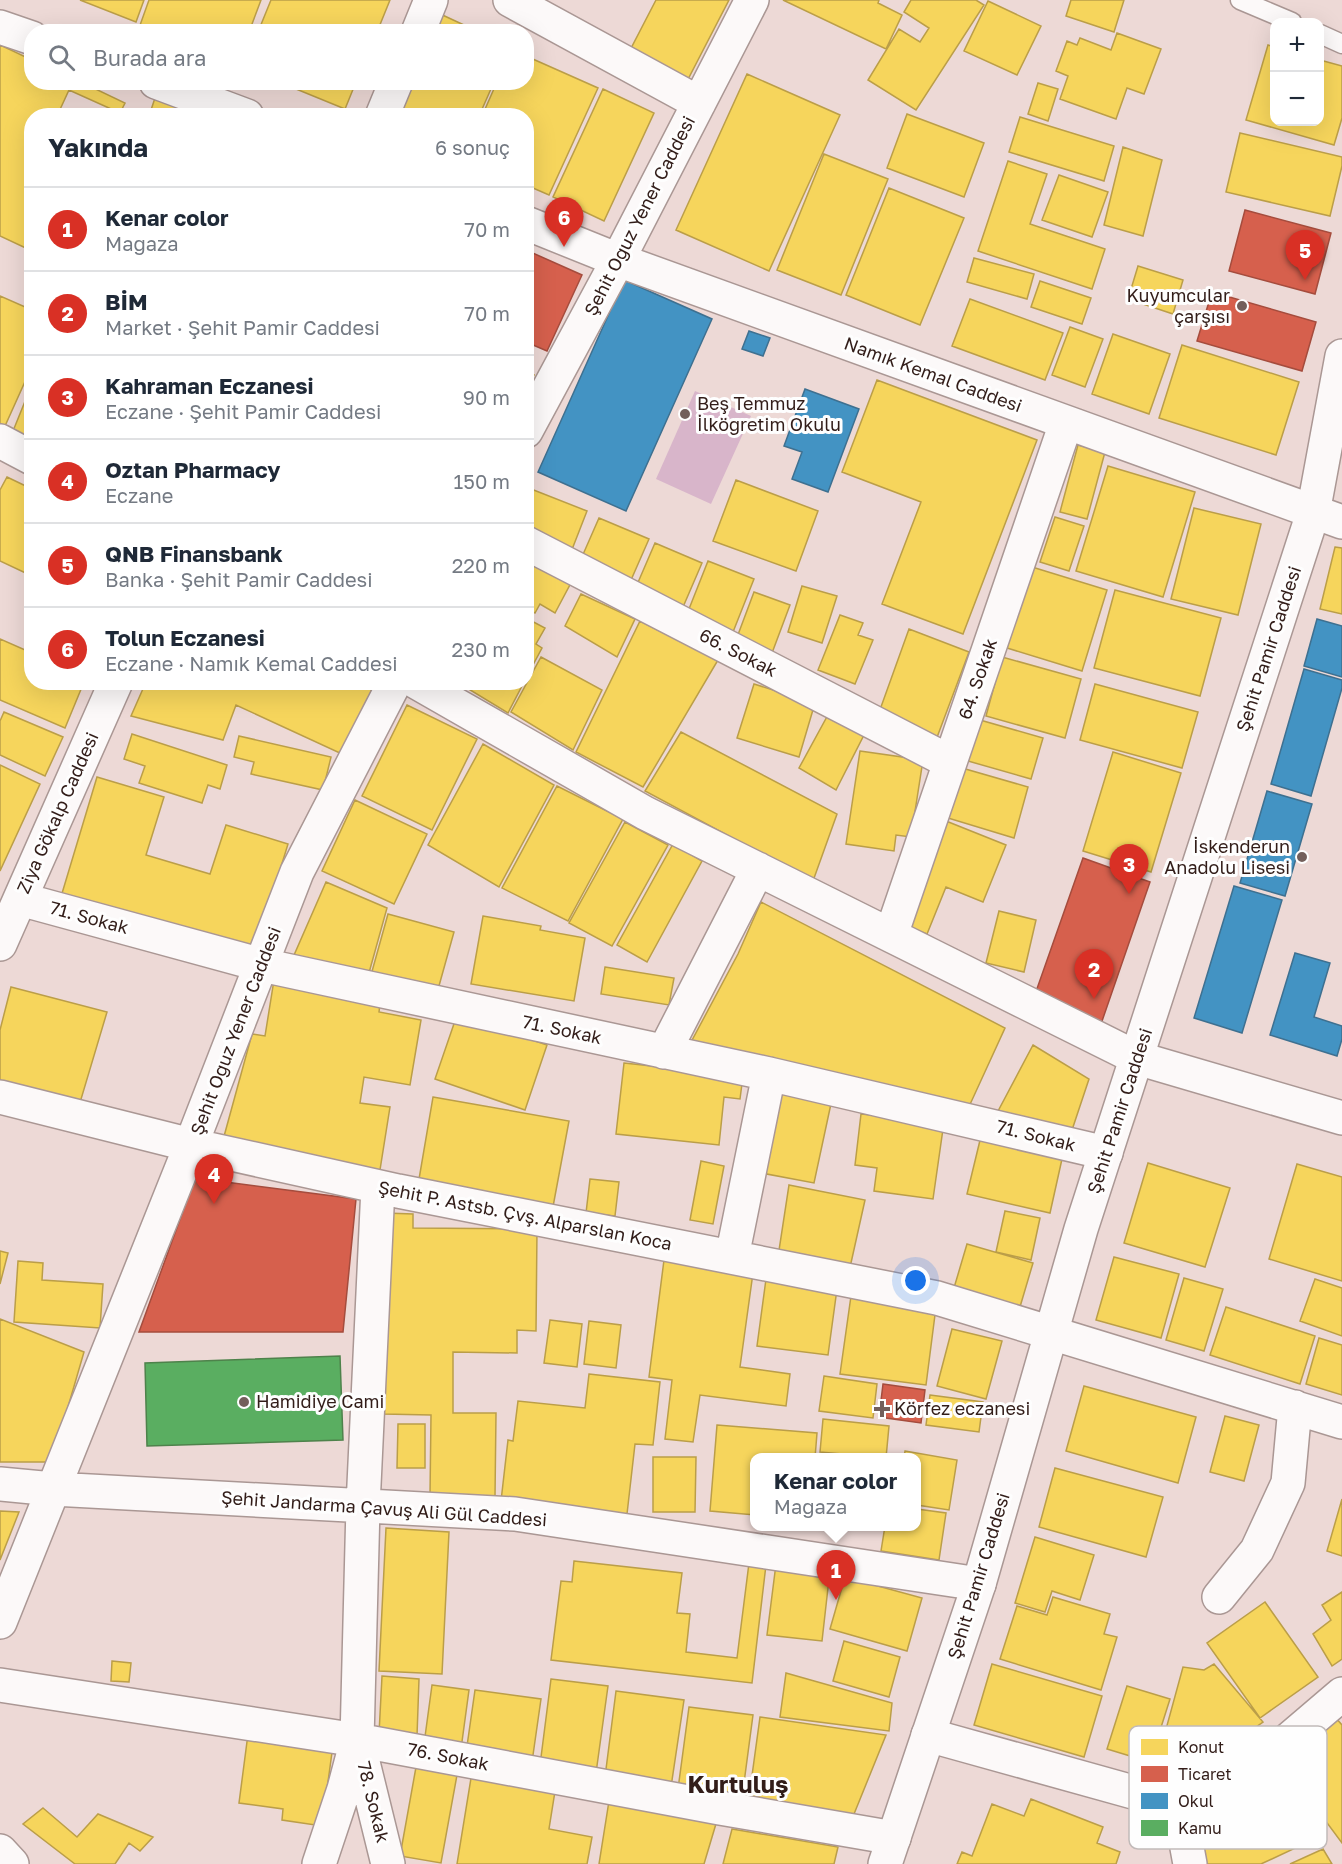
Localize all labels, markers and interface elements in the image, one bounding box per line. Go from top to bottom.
map controls [1270,18,1324,126]
button: + [1270,18,1324,72]
search box [24,24,534,90]
icon: search [45,41,78,74]
text: Burada ara [93,44,207,71]
button: − [1270,72,1324,126]
street label: Şehit Oğuz Yener Caddesi [579,112,699,319]
text: Yakında [48,132,148,163]
text: 6 sonuç [435,135,510,159]
pin: 6 [544,198,584,247]
text: Kenar color [105,204,229,231]
text: 1 [62,217,73,241]
text: 70 m [464,217,510,241]
pin: 5 [1286,230,1324,280]
text: Mağaza [105,231,179,255]
place label: Kuyumcular çarşısı [1127,284,1230,327]
text: BİM [105,288,148,315]
marker: Kuyumcular çarşısı [1235,299,1249,313]
text: 2 [61,301,74,325]
text: 70 m [464,301,510,325]
text: Market · Şehit Pamir Caddesi [105,315,380,339]
street label: Namık Kemal Caddesi [841,332,1025,416]
text: Kahraman Eczanesi [105,372,314,399]
text: 3 [61,385,74,409]
text: 90 m [463,385,510,409]
place label: Beş Temmuz İlköğretim Okulu [697,392,841,435]
text: Eczane · Şehit Pamir Caddesi [105,399,381,423]
marker: Beş Temmuz İlköğretim Okulu [678,407,692,421]
text: Oztan Pharmacy [105,456,281,483]
text: 4 [61,469,74,493]
text: 150 m [454,469,510,493]
text: Eczane [105,483,173,507]
text: QNB Finansbank [105,540,283,567]
text: 5 [61,553,74,577]
text: 220 m [452,553,510,577]
street label: Şehit Pamir Caddesi [1231,563,1305,734]
text: Banka · Şehit Pamir Caddesi [105,567,373,591]
street label: 66. Sokak [696,623,781,681]
text: Tolun Eczanesi [105,624,265,651]
street label: 64. Sokak [953,635,1001,722]
text: 6 [61,637,74,661]
text: 230 m [452,637,510,661]
text: Eczane · Namık Kemal Caddesi [105,651,398,675]
street label: Ziya Gökalp Caddesi [12,729,103,897]
place label: İskenderun Anadolu Lisesi [1164,835,1290,878]
pin: 3 [1110,844,1148,894]
marker: İskenderun Anadolu Lisesi [1295,850,1309,864]
street label: 71. Sokak [47,896,131,938]
street label: Şehit Oğuz Yener Caddesi [185,923,285,1138]
pin: 2 [1074,950,1114,999]
street label: 71. Sokak [520,1010,604,1048]
street label: Şehit Pamir Caddesi [1082,1025,1156,1196]
street label: 71. Sokak [994,1115,1078,1155]
pin: 4 [194,1154,234,1204]
street label: Şehit P. Astsb. Çvş. Alparslan Koca [376,1176,674,1254]
your location [901,1266,930,1295]
place label: Hamidiye Cami [256,1390,384,1412]
marker: Hamidiye Cami [237,1395,251,1409]
place label: Körfez eczanesi [894,1397,1030,1419]
marker: Körfez eczanesi [875,1402,889,1416]
popup [750,1453,921,1531]
text: Kenar color [774,1467,897,1494]
street label: Şehit Jandarma Çavuş Ali Gül Caddesi [220,1486,548,1530]
street label: Şehit Pamir Caddesi [942,1490,1014,1662]
text: Mağaza [774,1494,847,1518]
pin: 1 [816,1550,856,1600]
legend [1129,1726,1327,1849]
street label: 76. Sokak [405,1737,491,1775]
text: Konut [1178,1737,1224,1757]
street label: 78. Sokak [353,1759,395,1845]
text: Ticaret [1178,1764,1232,1784]
district label: Kurtuluş [688,1769,788,1798]
text: Okul [1178,1791,1214,1811]
text: Kamu [1178,1818,1222,1838]

